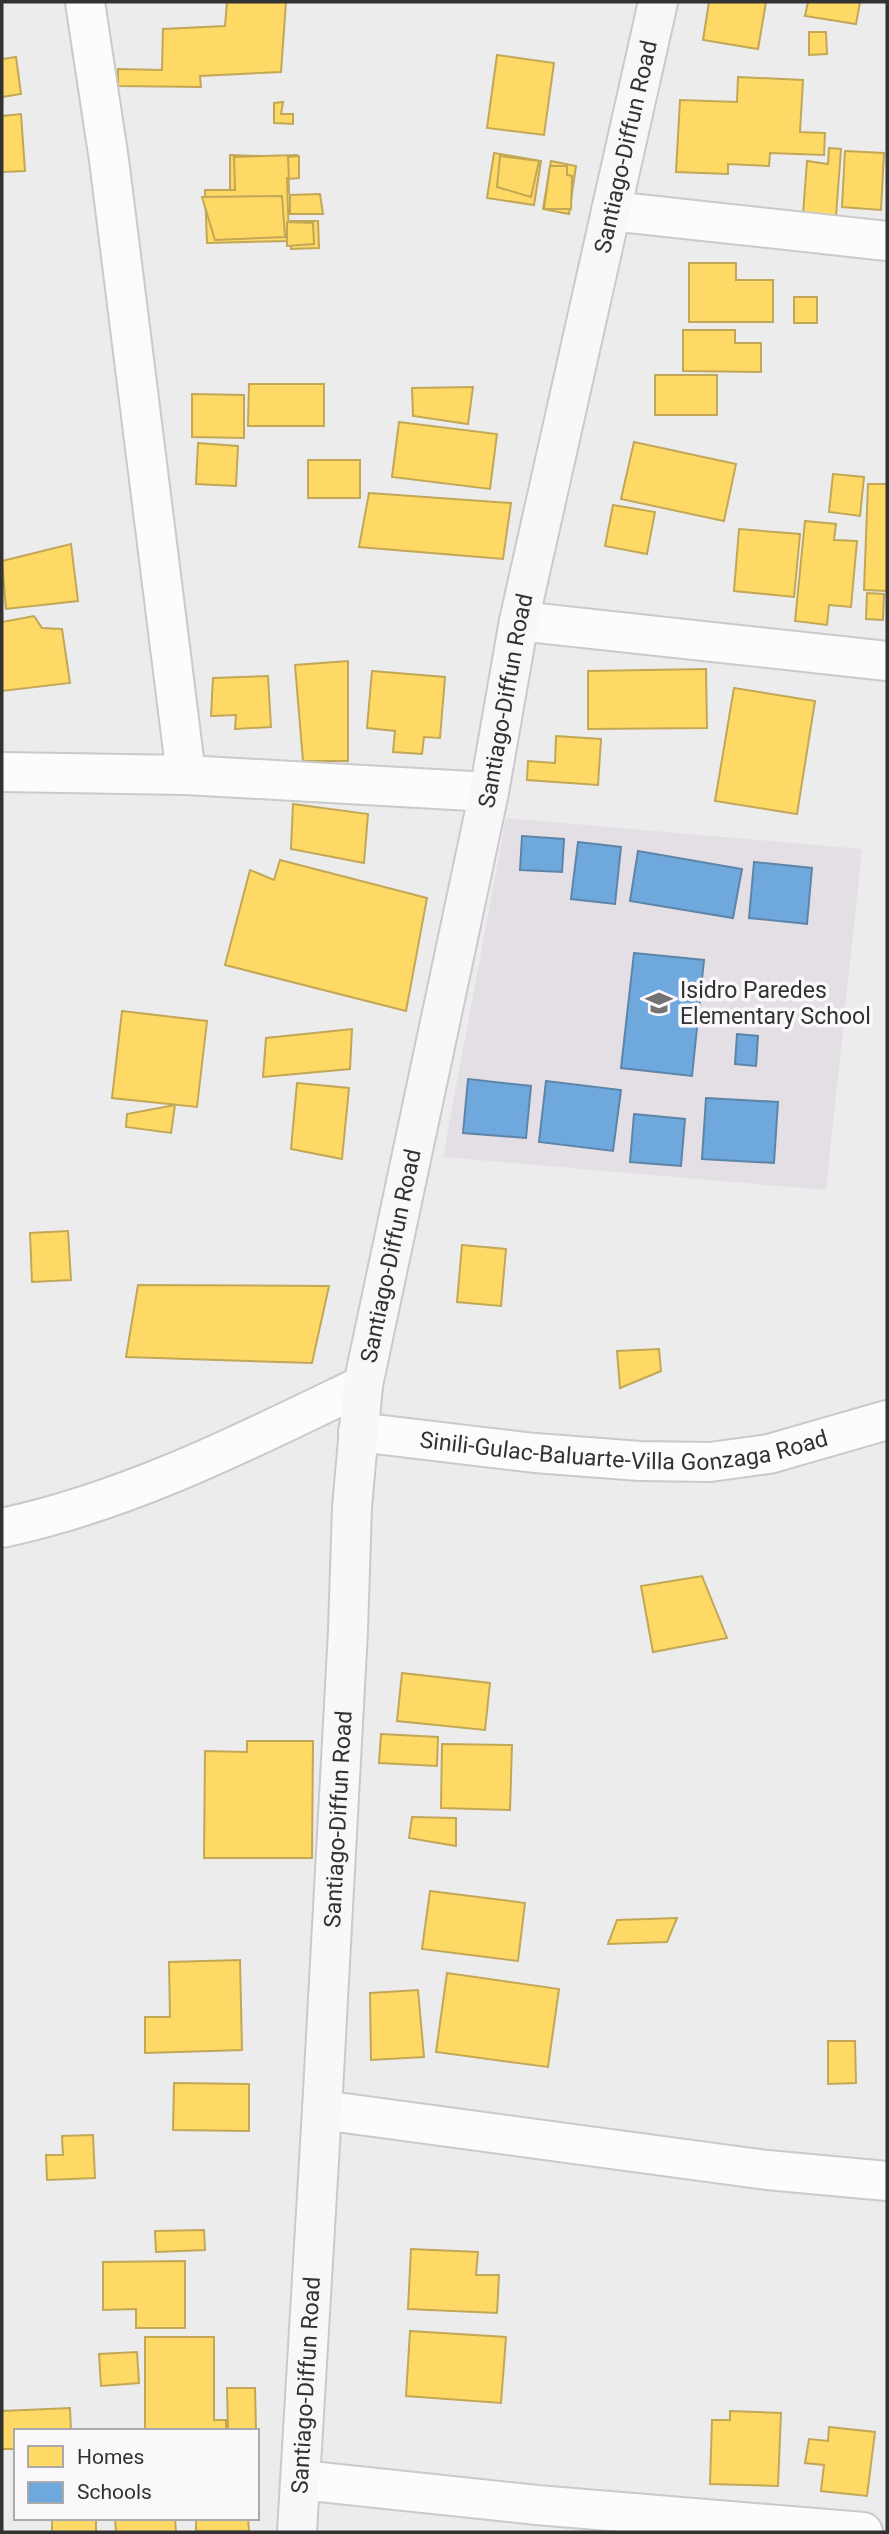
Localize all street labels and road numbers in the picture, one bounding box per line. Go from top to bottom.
street label: Santiago-Diffun Road [589,38,663,256]
street label: Santiago-Diffun Road [472,591,538,810]
street label: Santiago-Diffun Road [355,1147,426,1365]
street label: Sinili-Gulac-Baluarte-Villa Gonzaga Road [418,1424,831,1475]
street label: Santiago-Diffun Road [318,1710,357,1929]
street label: Santiago-Diffun Road [286,2276,326,2495]

